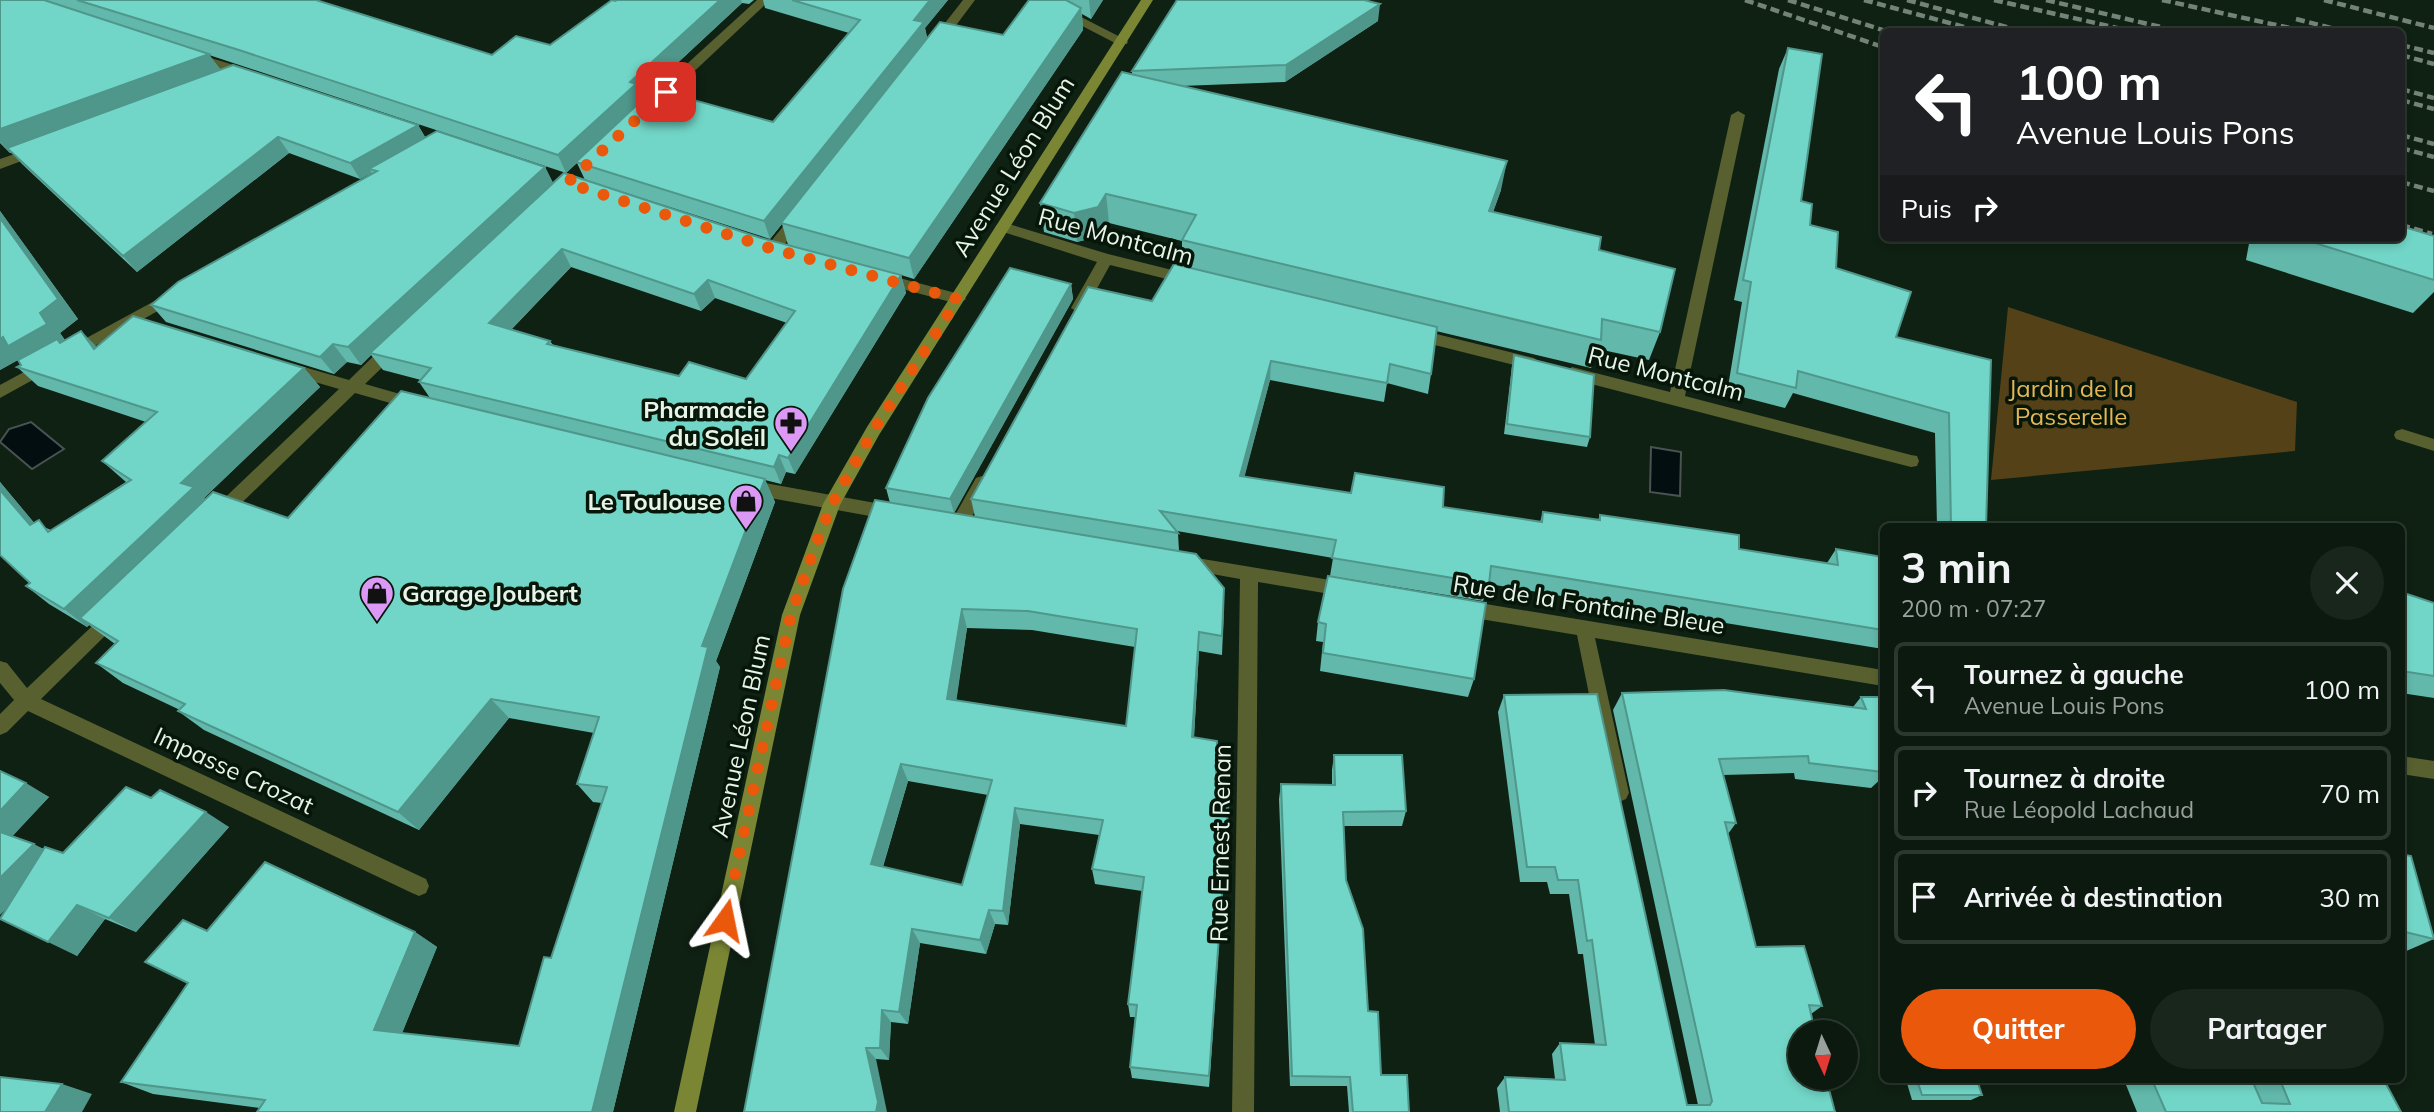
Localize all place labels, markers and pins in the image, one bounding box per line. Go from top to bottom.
pin [636,62,696,122]
place label: Pharmacie du Soleil [643,394,766,452]
pharmacy icon: Pharmacie du Soleil [772,404,810,453]
shop icon: Le Toulouse [727,482,765,531]
place label: Le Toulouse [588,486,722,516]
shop icon: Garage Joubert [358,574,396,623]
place label: Garage Joubert [402,578,578,608]

